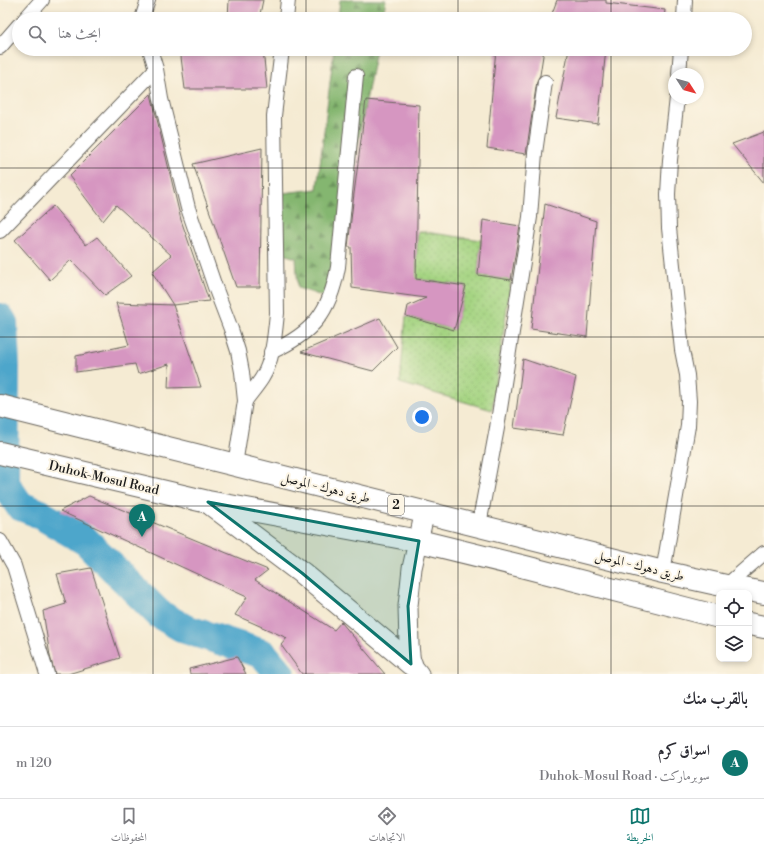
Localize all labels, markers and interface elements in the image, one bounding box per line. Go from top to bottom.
search box [12,12,752,56]
icon: search [26,23,48,45]
text: ابحث هنا [58,24,101,43]
north arrow [668,68,704,104]
your location [412,407,432,427]
street label: Duhok-Mosul Road [47,457,161,499]
street label: طريق دهوك - الموصل [279,469,372,508]
road number: 2 [388,495,404,515]
pin: A [129,504,155,537]
street label: طريق دهوك - الموصل [593,547,686,586]
map controls [716,590,752,662]
button: locate [716,590,752,626]
button: layers [716,626,752,662]
text: بالقرب منك [682,688,748,710]
text: اسواق كرم [658,741,710,760]
text: 120 m [16,755,52,771]
text: A [730,755,740,771]
text: سوبرماركت · Duhok-Mosul Road [539,768,710,784]
tab: المحفوظات [111,805,147,848]
tab: الاتجاهات [368,805,405,848]
tab: الخريطة [627,805,653,848]

